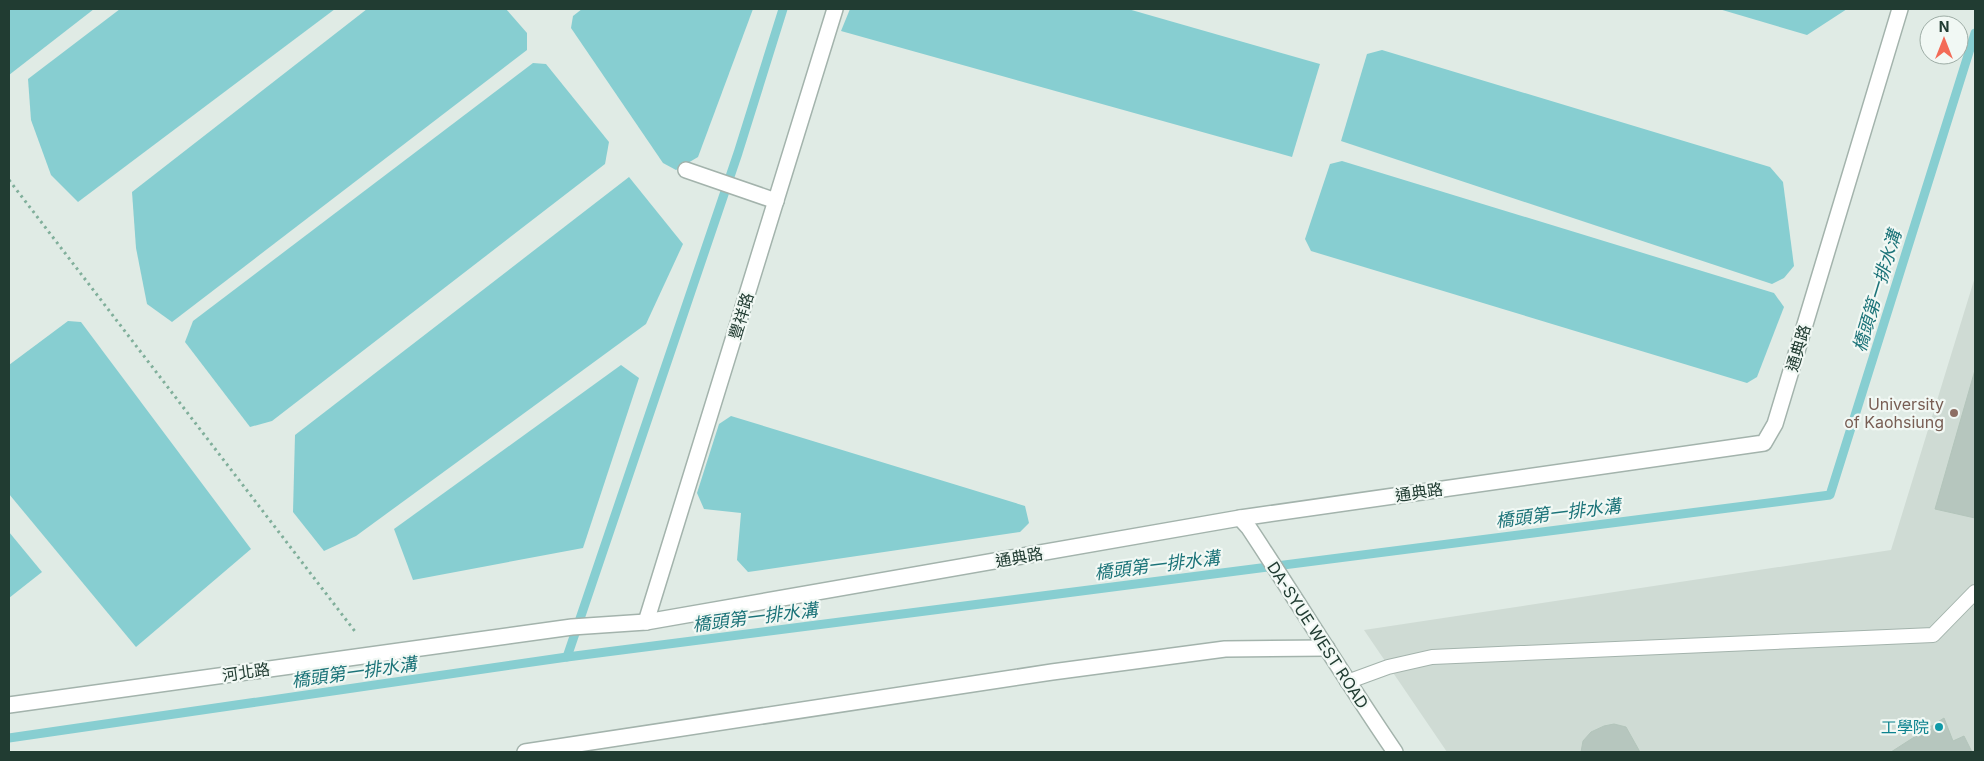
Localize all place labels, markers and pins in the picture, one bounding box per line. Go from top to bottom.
place label: University of Kaohsiung [1844,394,1944,432]
marker: University of Kaohsiung [1948,407,1960,419]
place label: 工學院 [1881,717,1929,737]
marker: 工學院 [1933,721,1945,733]

